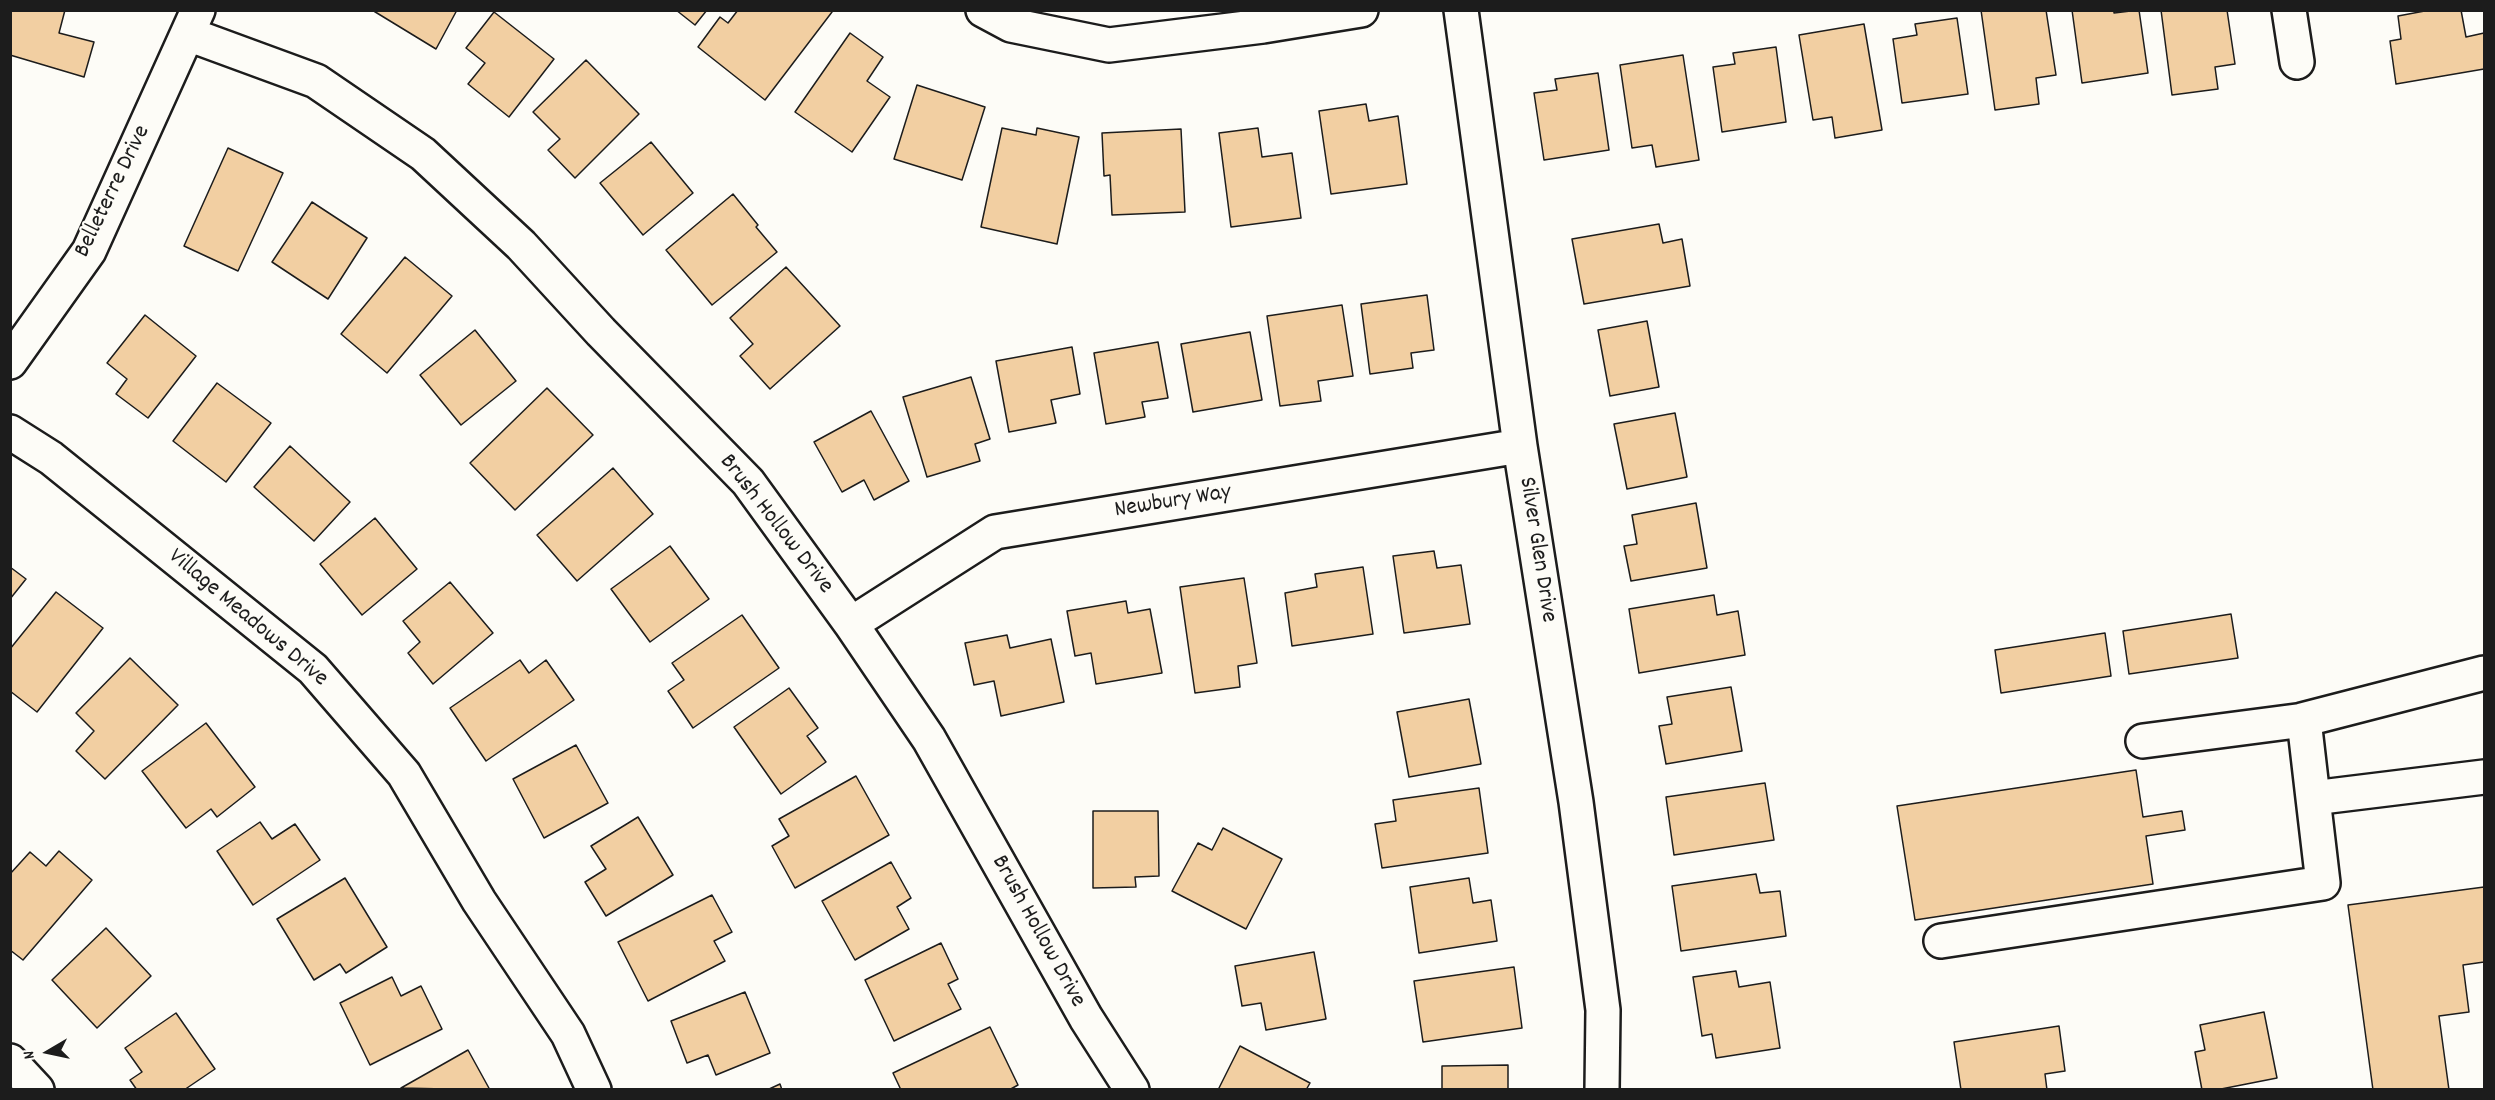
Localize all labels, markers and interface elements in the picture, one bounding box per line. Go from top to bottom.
street label: Belleterre Drive [70,121,158,263]
street label: Brush Hollow Drive [711,449,839,601]
street label: Silver Glen Drive [1510,475,1562,625]
street label: Newbury Way [1113,480,1233,526]
street label: Village Meadows Drive [161,544,333,694]
street label: Brush Hollow Drive [983,851,1091,1013]
north arrow [18,1022,78,1082]
text: N [18,1049,42,1061]

